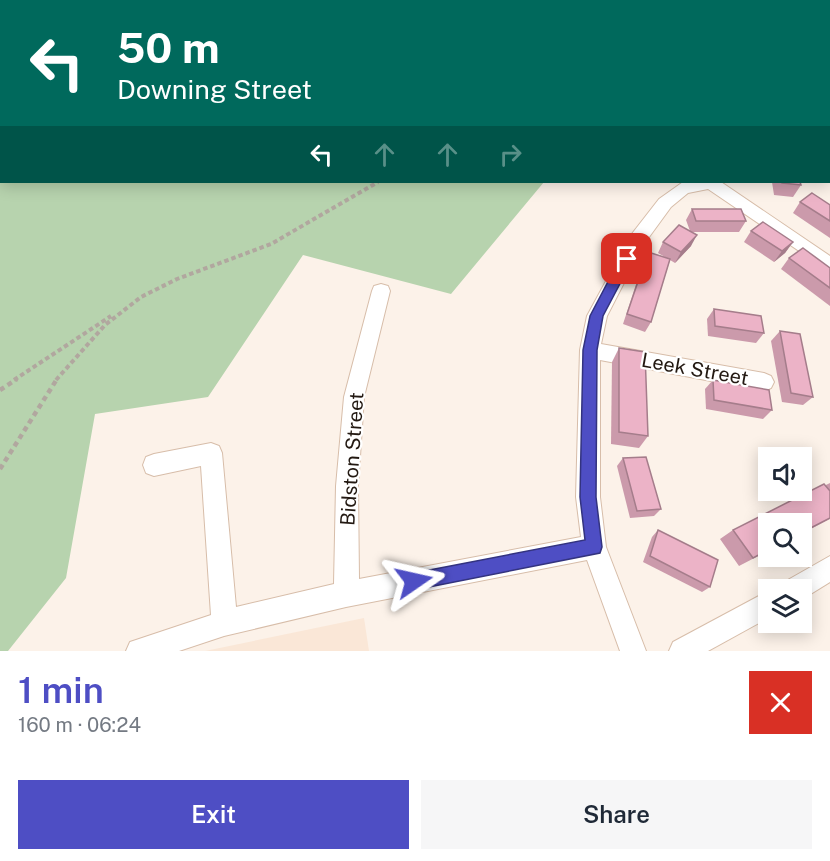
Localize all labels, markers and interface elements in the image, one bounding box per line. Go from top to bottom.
text: 50 m [117,23,220,72]
icon: left [18,24,96,102]
text: Downing Street [117,73,312,105]
icon: left [305,138,338,171]
icon: ahead [368,138,401,171]
icon: ahead [431,138,464,171]
icon: right [494,138,527,171]
pin [601,233,652,284]
icon: arrive [610,242,643,275]
street label: Leek Street [640,348,750,390]
street label: Bidston Street [335,391,369,527]
map controls [758,447,812,633]
button: sound [758,447,812,501]
button: search [758,513,812,567]
position arrow [382,549,446,613]
button: layers [758,579,812,633]
text: 1 min [18,669,104,711]
button: close [749,671,812,734]
text: 160 m · 06:24 [18,713,141,737]
button: Exit [18,780,409,849]
button: Share [421,780,812,849]

